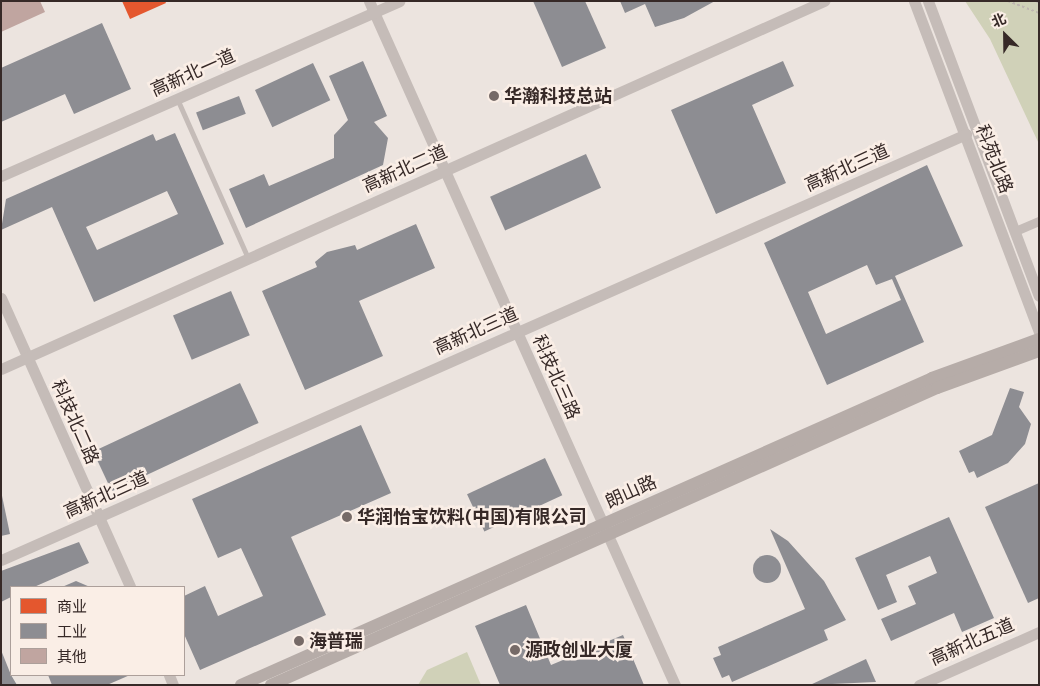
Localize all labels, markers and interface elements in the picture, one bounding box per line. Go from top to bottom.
north arrow [980,10,1030,60]
text: 北 [989,10,1009,31]
street label: 高新北一道 [147,45,239,101]
place label: 华瀚科技总站 [504,85,612,107]
marker: 华瀚科技总站 [488,90,500,102]
street label: 科苑北路 [971,122,1017,196]
street label: 高新北三道 [801,140,893,196]
street label: 高新北二道 [359,141,451,197]
street label: 高新北三道 [430,303,522,359]
street label: 科技北三路 [528,331,584,423]
street label: 科技北二路 [47,376,103,468]
street label: 高新北三道 [60,467,152,523]
street label: 朗山路 [602,471,660,513]
place label: 华润怡宝饮料(中国)有限公司 [357,506,587,528]
marker: 华润怡宝饮料(中国)有限公司 [341,511,353,523]
legend [10,586,185,676]
text: 商业 [57,598,87,616]
street label: 高新北五道 [926,614,1018,670]
text: 工业 [57,623,87,641]
place label: 海普瑞 [309,630,363,652]
marker: 海普瑞 [293,635,305,647]
place label: 源政创业大厦 [525,639,633,661]
marker: 源政创业大厦 [509,644,521,656]
text: 其他 [57,648,87,666]

